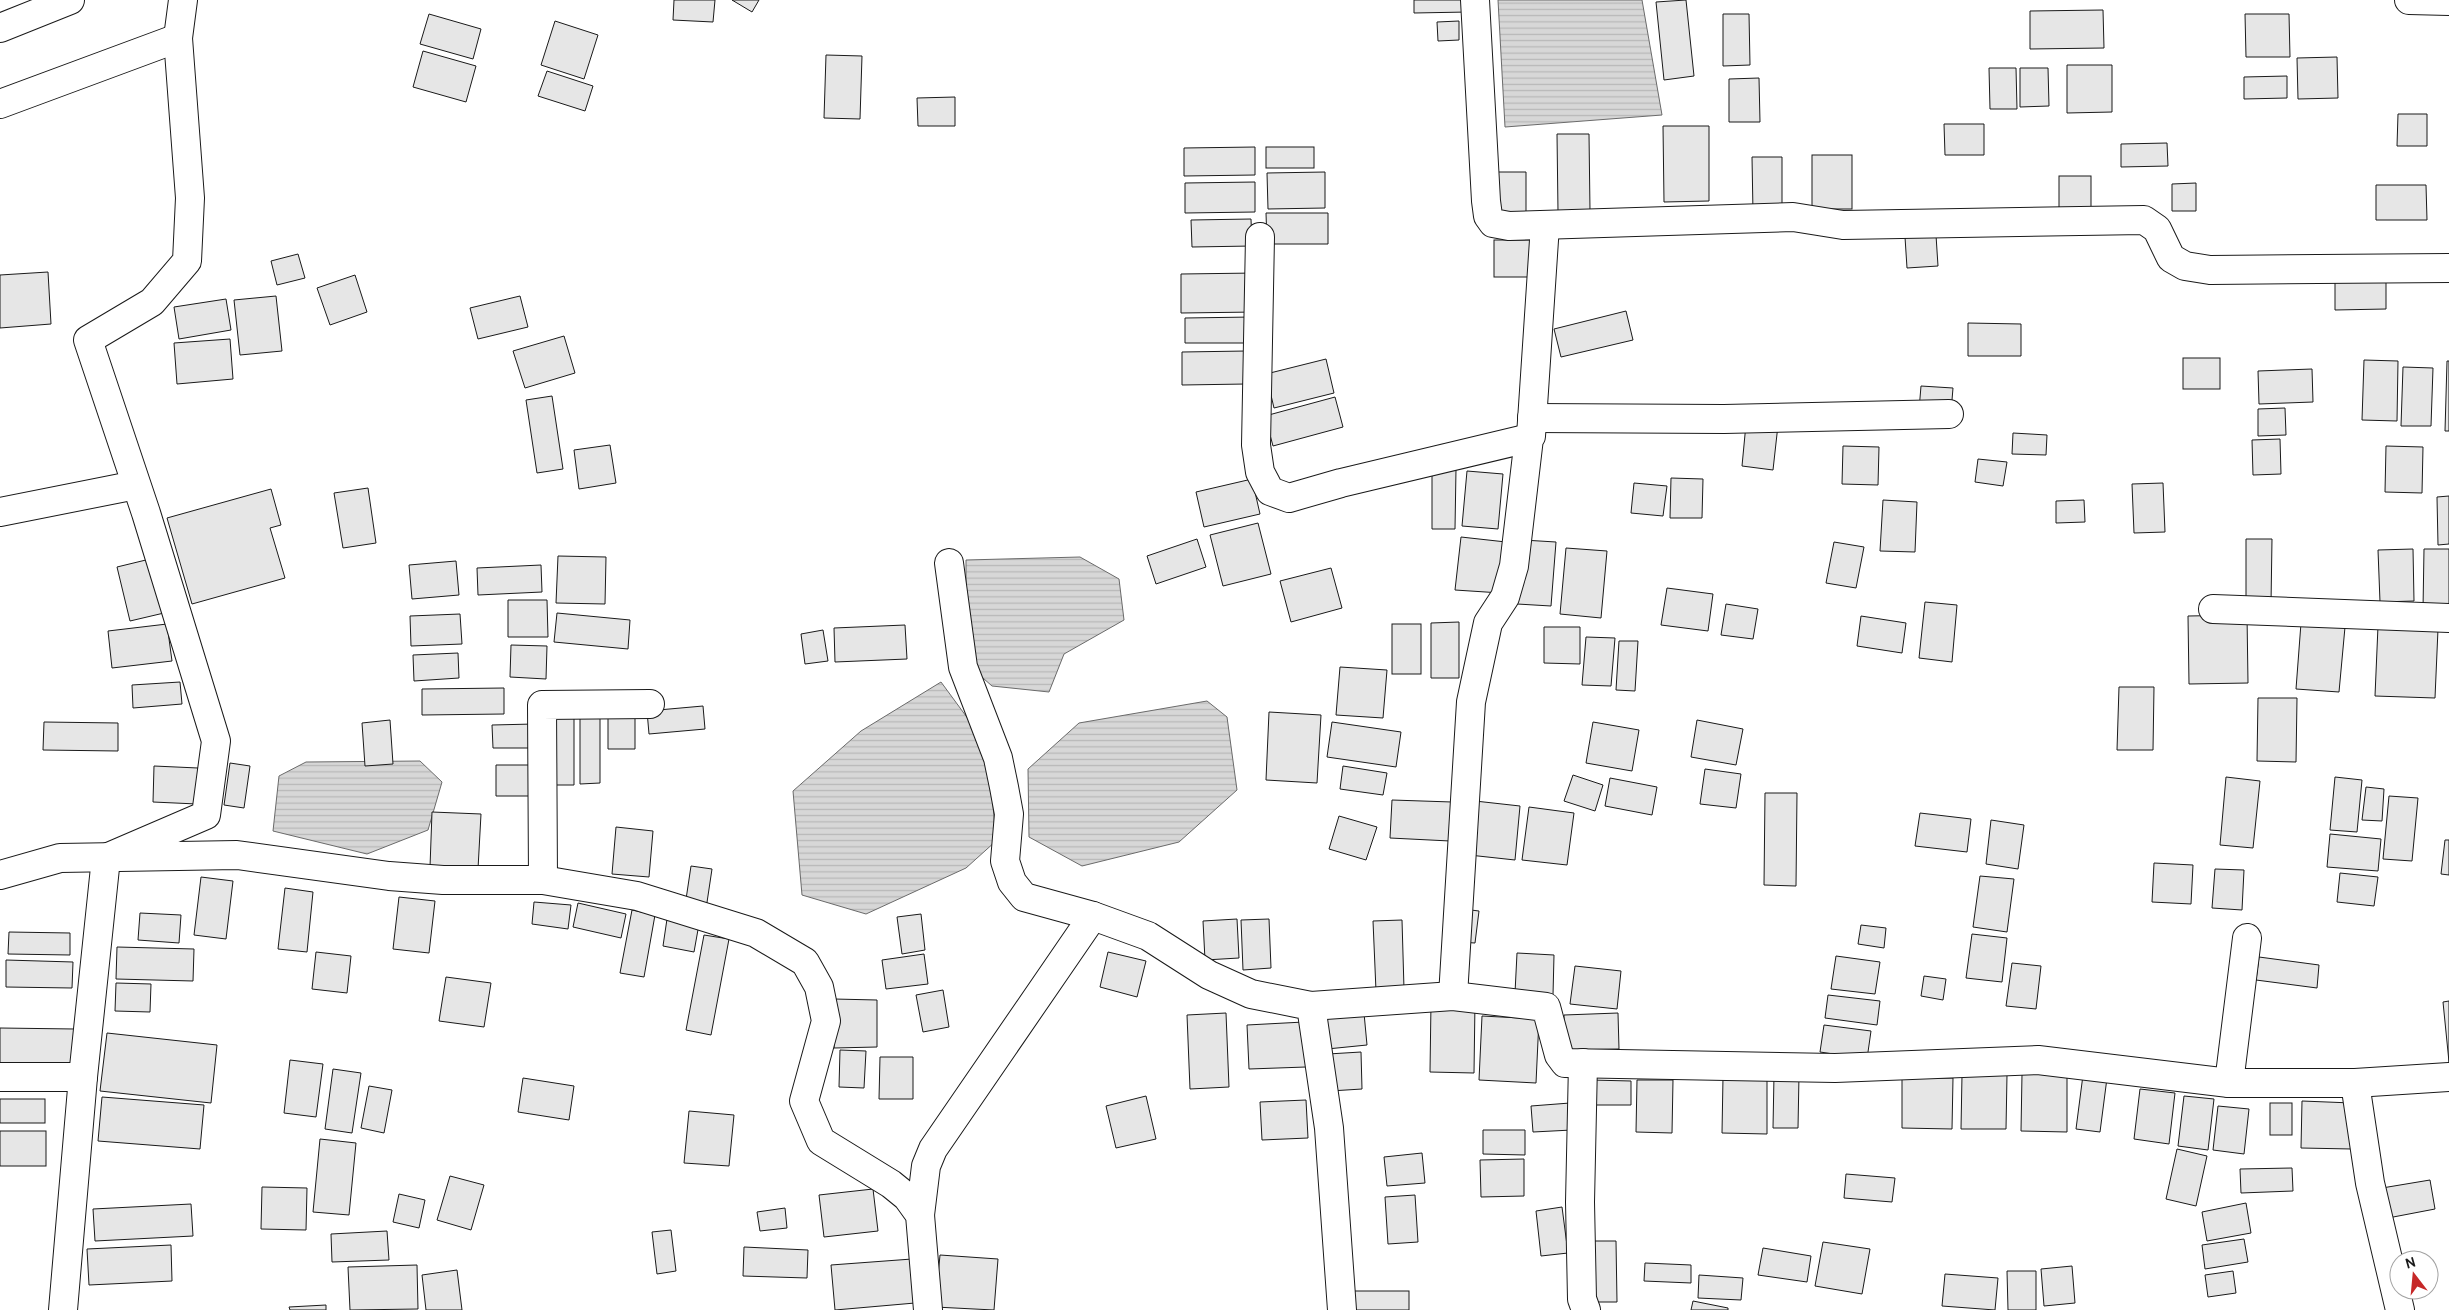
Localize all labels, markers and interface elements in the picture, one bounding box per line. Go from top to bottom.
north arrow [2389,1250,2439,1300]
text: N [2403,1252,2418,1273]

